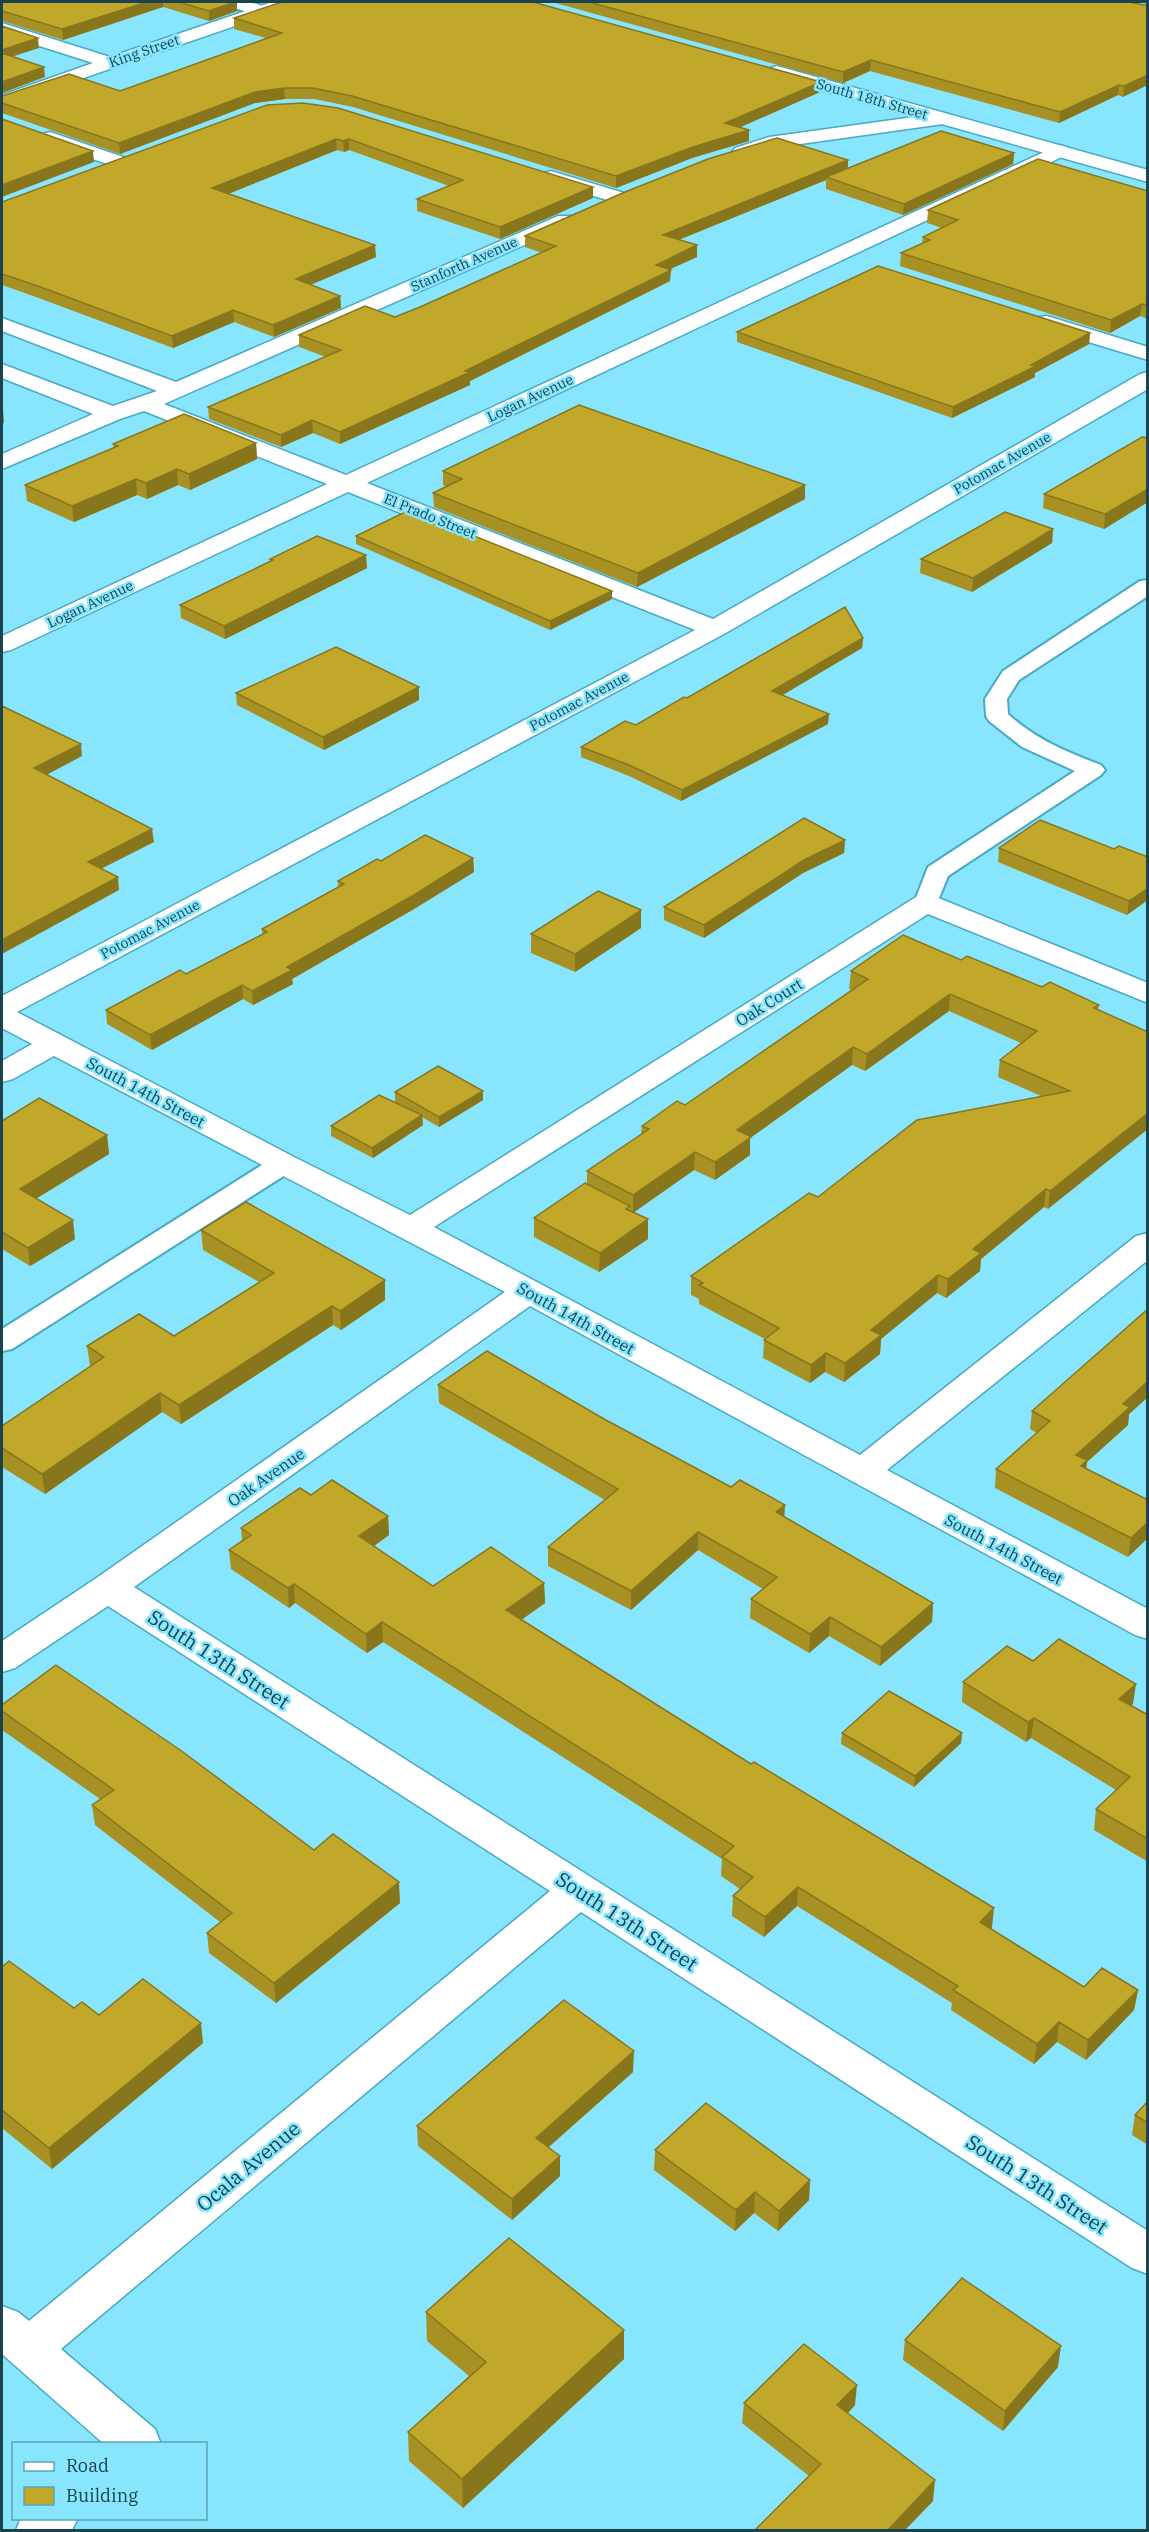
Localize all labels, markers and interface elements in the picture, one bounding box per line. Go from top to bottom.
street label: King Street [106,31,182,71]
street label: South 18th Street [814,75,930,123]
street label: Stanforth Avenue [408,232,520,296]
street label: Logan Avenue [484,370,576,426]
street label: Potomac Avenue [950,428,1054,498]
street label: El Prado Street [381,489,479,543]
street label: Logan Avenue [44,576,136,632]
street label: Potomac Avenue [526,667,632,735]
street label: Potomac Avenue [97,895,203,963]
street label: Oak Court [732,973,807,1030]
street label: South 14th Street [83,1052,209,1132]
street label: South 14th Street [514,1277,639,1359]
street label: Oak Avenue [224,1443,308,1511]
street label: South 14th Street [941,1509,1067,1589]
street label: South 13th Street [143,1603,295,1715]
street label: South 13th Street [551,1865,703,1977]
street label: Ocala Avenue [191,2115,305,2217]
street label: South 13th Street [961,2128,1113,2240]
legend [12,2442,207,2520]
text: Road [66,2454,109,2477]
text: Building [66,2484,138,2507]

